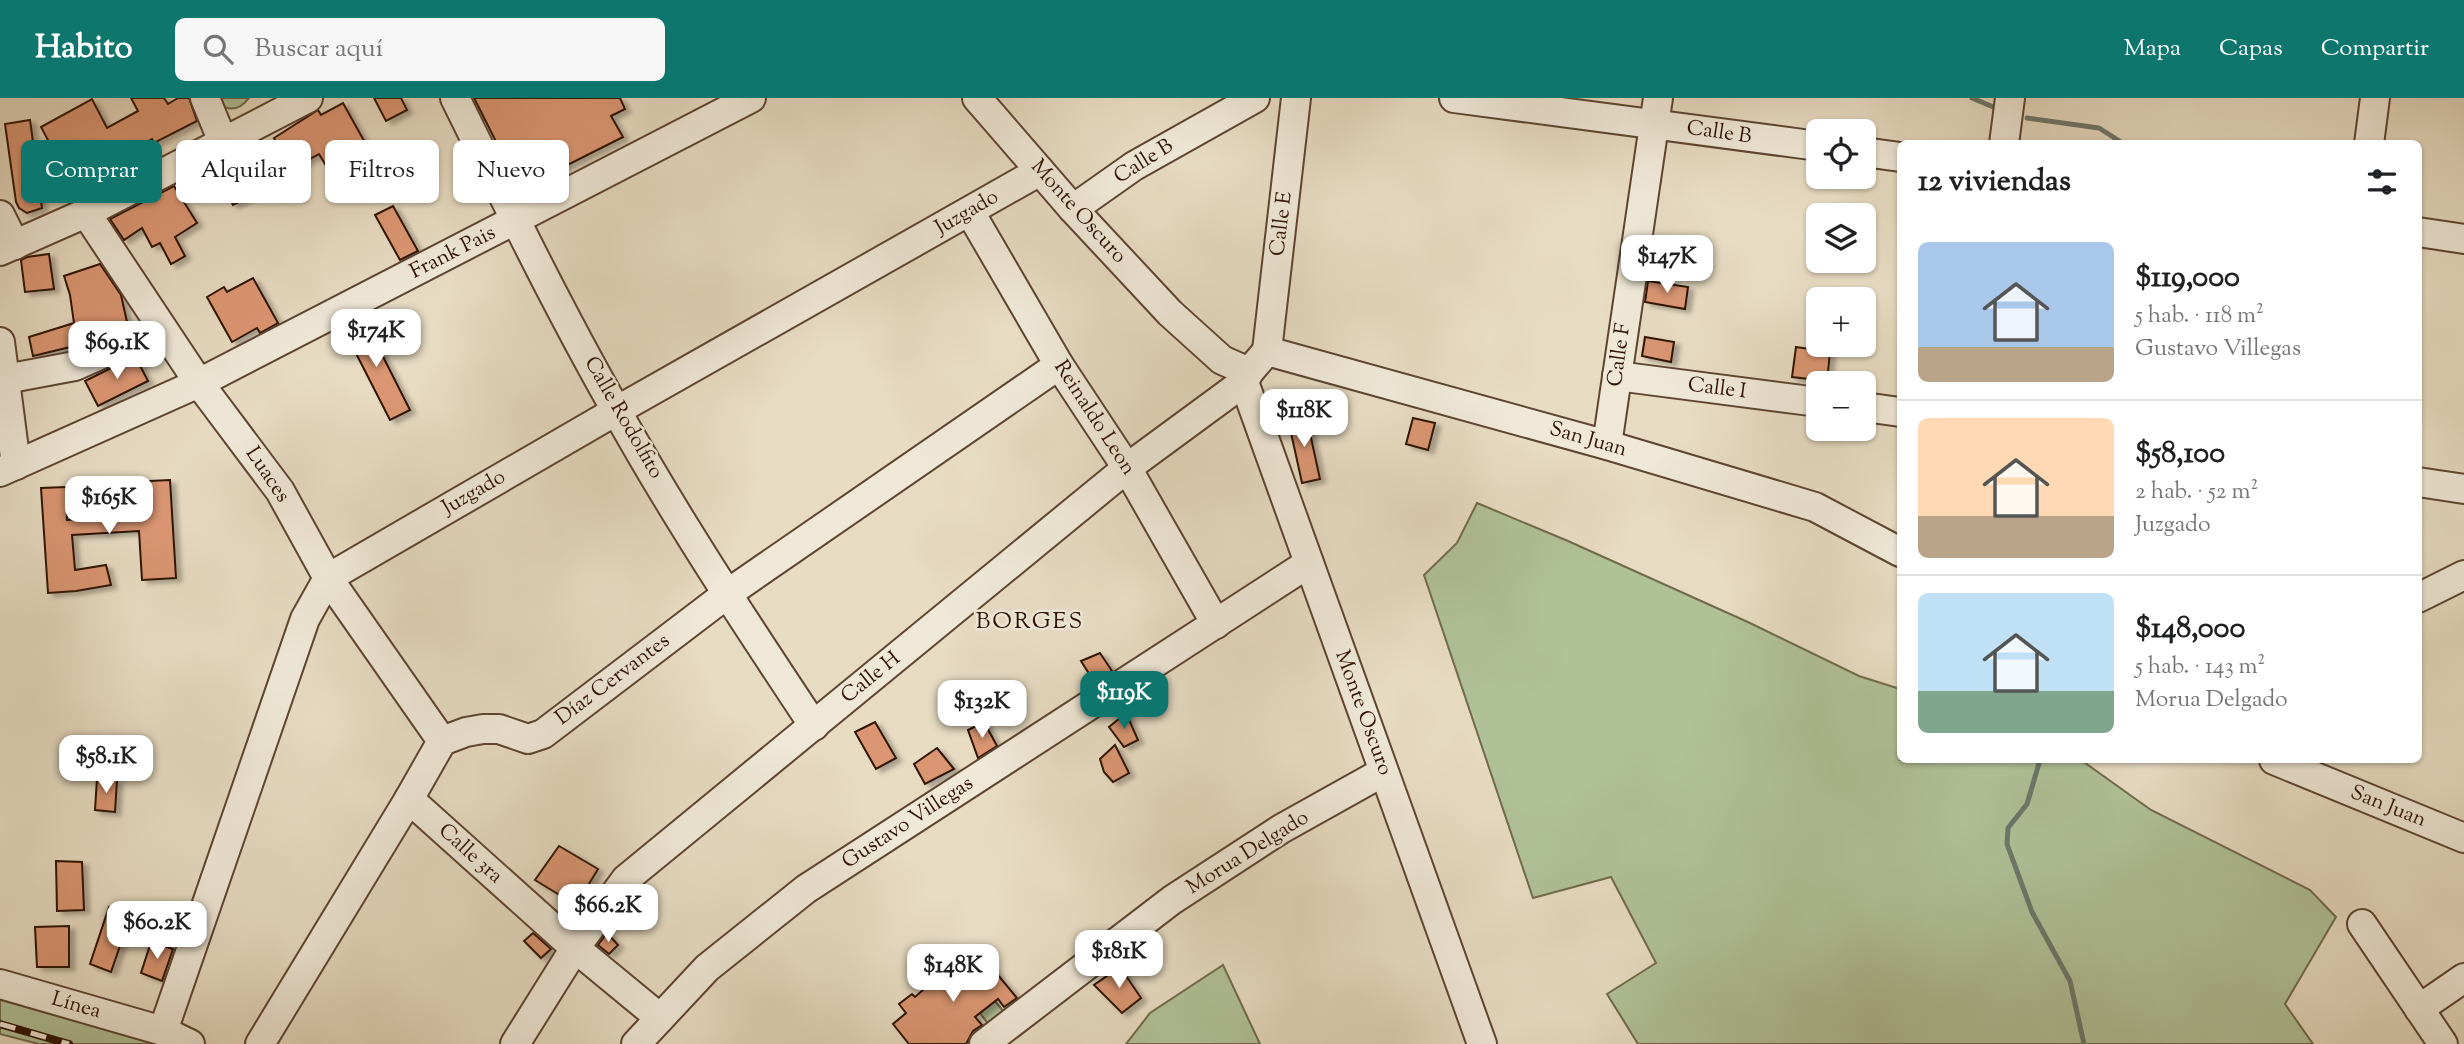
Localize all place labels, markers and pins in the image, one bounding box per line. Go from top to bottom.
pin: $147K [1618,236,1716,295]
pin: $174K [327,310,425,369]
pin: $69.1K [60,322,174,381]
pin: $118K [1255,390,1353,449]
pin: $165K [60,476,158,536]
pin: $119K [1075,672,1173,731]
pin: $132K [933,680,1031,740]
pin: $58.1K [49,736,163,795]
pin: $66.2K [551,884,665,944]
pin: $60.2K [100,902,214,961]
pin: $181K [1070,930,1168,990]
pin: $148K [904,944,1002,1004]

